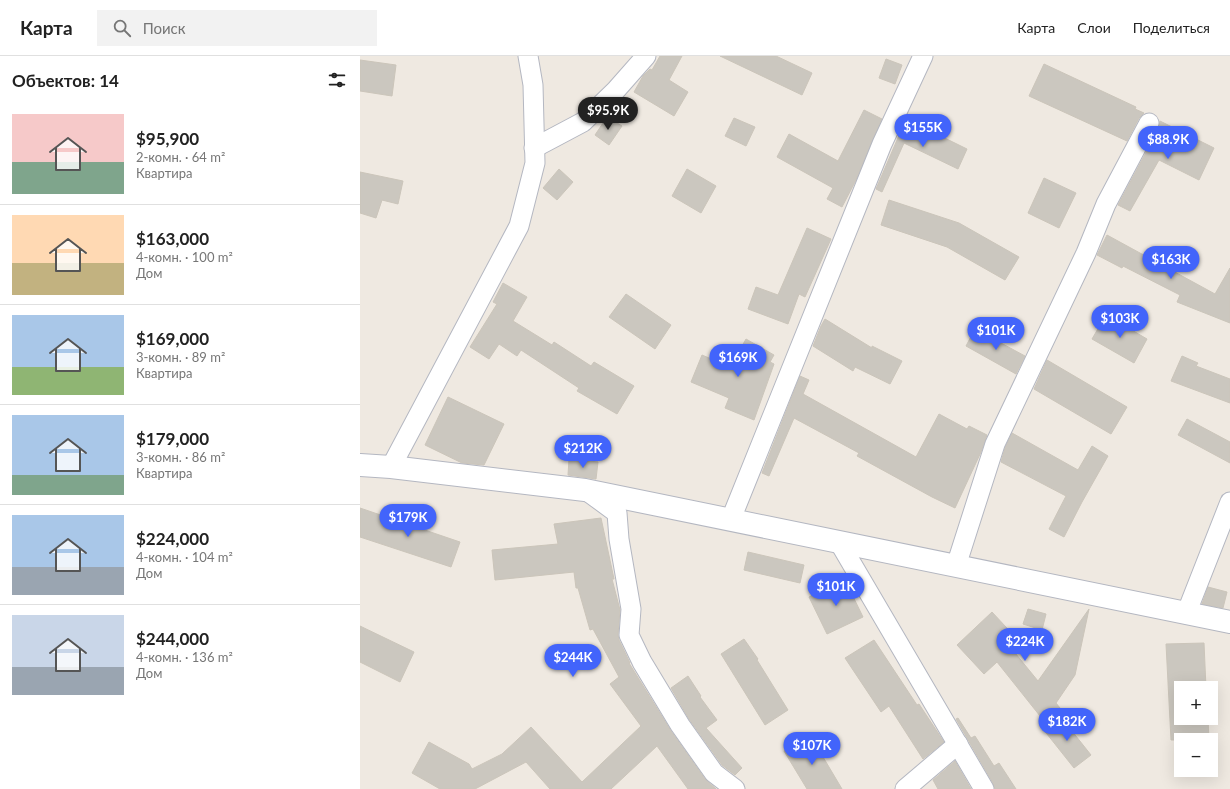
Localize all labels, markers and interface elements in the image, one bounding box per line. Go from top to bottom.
search box [97,10,377,46]
text: Карта [20,16,73,39]
icon: search [111,17,133,39]
text: Поиск [143,19,186,37]
text: Карта [1017,19,1055,36]
text: Слои [1077,19,1111,36]
text: Поделиться [1133,19,1210,36]
icon: filters [326,69,348,91]
text: Объектов: 14 [12,70,119,91]
pin: $95.9K [575,97,641,131]
text: $95.9K [587,102,629,118]
pin: $155K [895,114,951,148]
text: $155K [903,119,943,135]
pin: $88.9K [1135,126,1201,160]
text: $95,900 [136,128,199,149]
icon: home [44,130,92,178]
text: $88.9K [1147,131,1189,147]
text: 2-комн. · 64 m² [136,149,225,165]
text: Квартира [136,165,192,181]
text: $163,000 [136,228,209,249]
icon: home [44,231,92,279]
pin: $163K [1143,246,1199,280]
text: 4-комн. · 100 m² [136,249,233,265]
text: $163K [1151,251,1191,267]
text: Дом [136,265,162,281]
pin: $103K [1092,305,1148,339]
text: $103K [1100,310,1140,326]
pin: $101K [968,317,1024,351]
text: $101K [976,322,1016,338]
text: $169,000 [136,328,209,349]
icon: home [44,331,92,379]
pin: $169K [710,344,766,378]
text: 3-комн. · 89 m² [136,349,225,365]
text: $169K [718,349,758,365]
text: Квартира [136,365,192,381]
text: $179,000 [136,428,209,449]
icon: home [44,431,92,479]
pin: $212K [555,435,611,469]
text: $212K [563,440,603,456]
text: 3-комн. · 86 m² [136,449,225,465]
text: Квартира [136,465,192,481]
pin: $179K [380,504,436,538]
text: $179K [388,509,428,525]
text: $224,000 [136,528,209,549]
icon: home [44,531,92,579]
text: 4-комн. · 104 m² [136,549,233,565]
text: Дом [136,565,162,581]
pin: $101K [808,573,864,607]
text: $101K [816,578,856,594]
text: $244,000 [136,628,209,649]
pin: $224K [997,628,1053,662]
icon: home [44,631,92,679]
text: $224K [1005,633,1045,649]
pin: $244K [545,644,601,678]
text: 4-комн. · 136 m² [136,649,233,665]
text: $244K [553,649,593,665]
text: Дом [136,665,162,681]
map controls [1174,681,1218,777]
button: + [1174,681,1218,725]
pin: $182K [1039,708,1095,742]
text: $182K [1047,713,1087,729]
pin: $107K [784,732,840,766]
button: − [1174,733,1218,777]
text: $107K [792,737,832,753]

